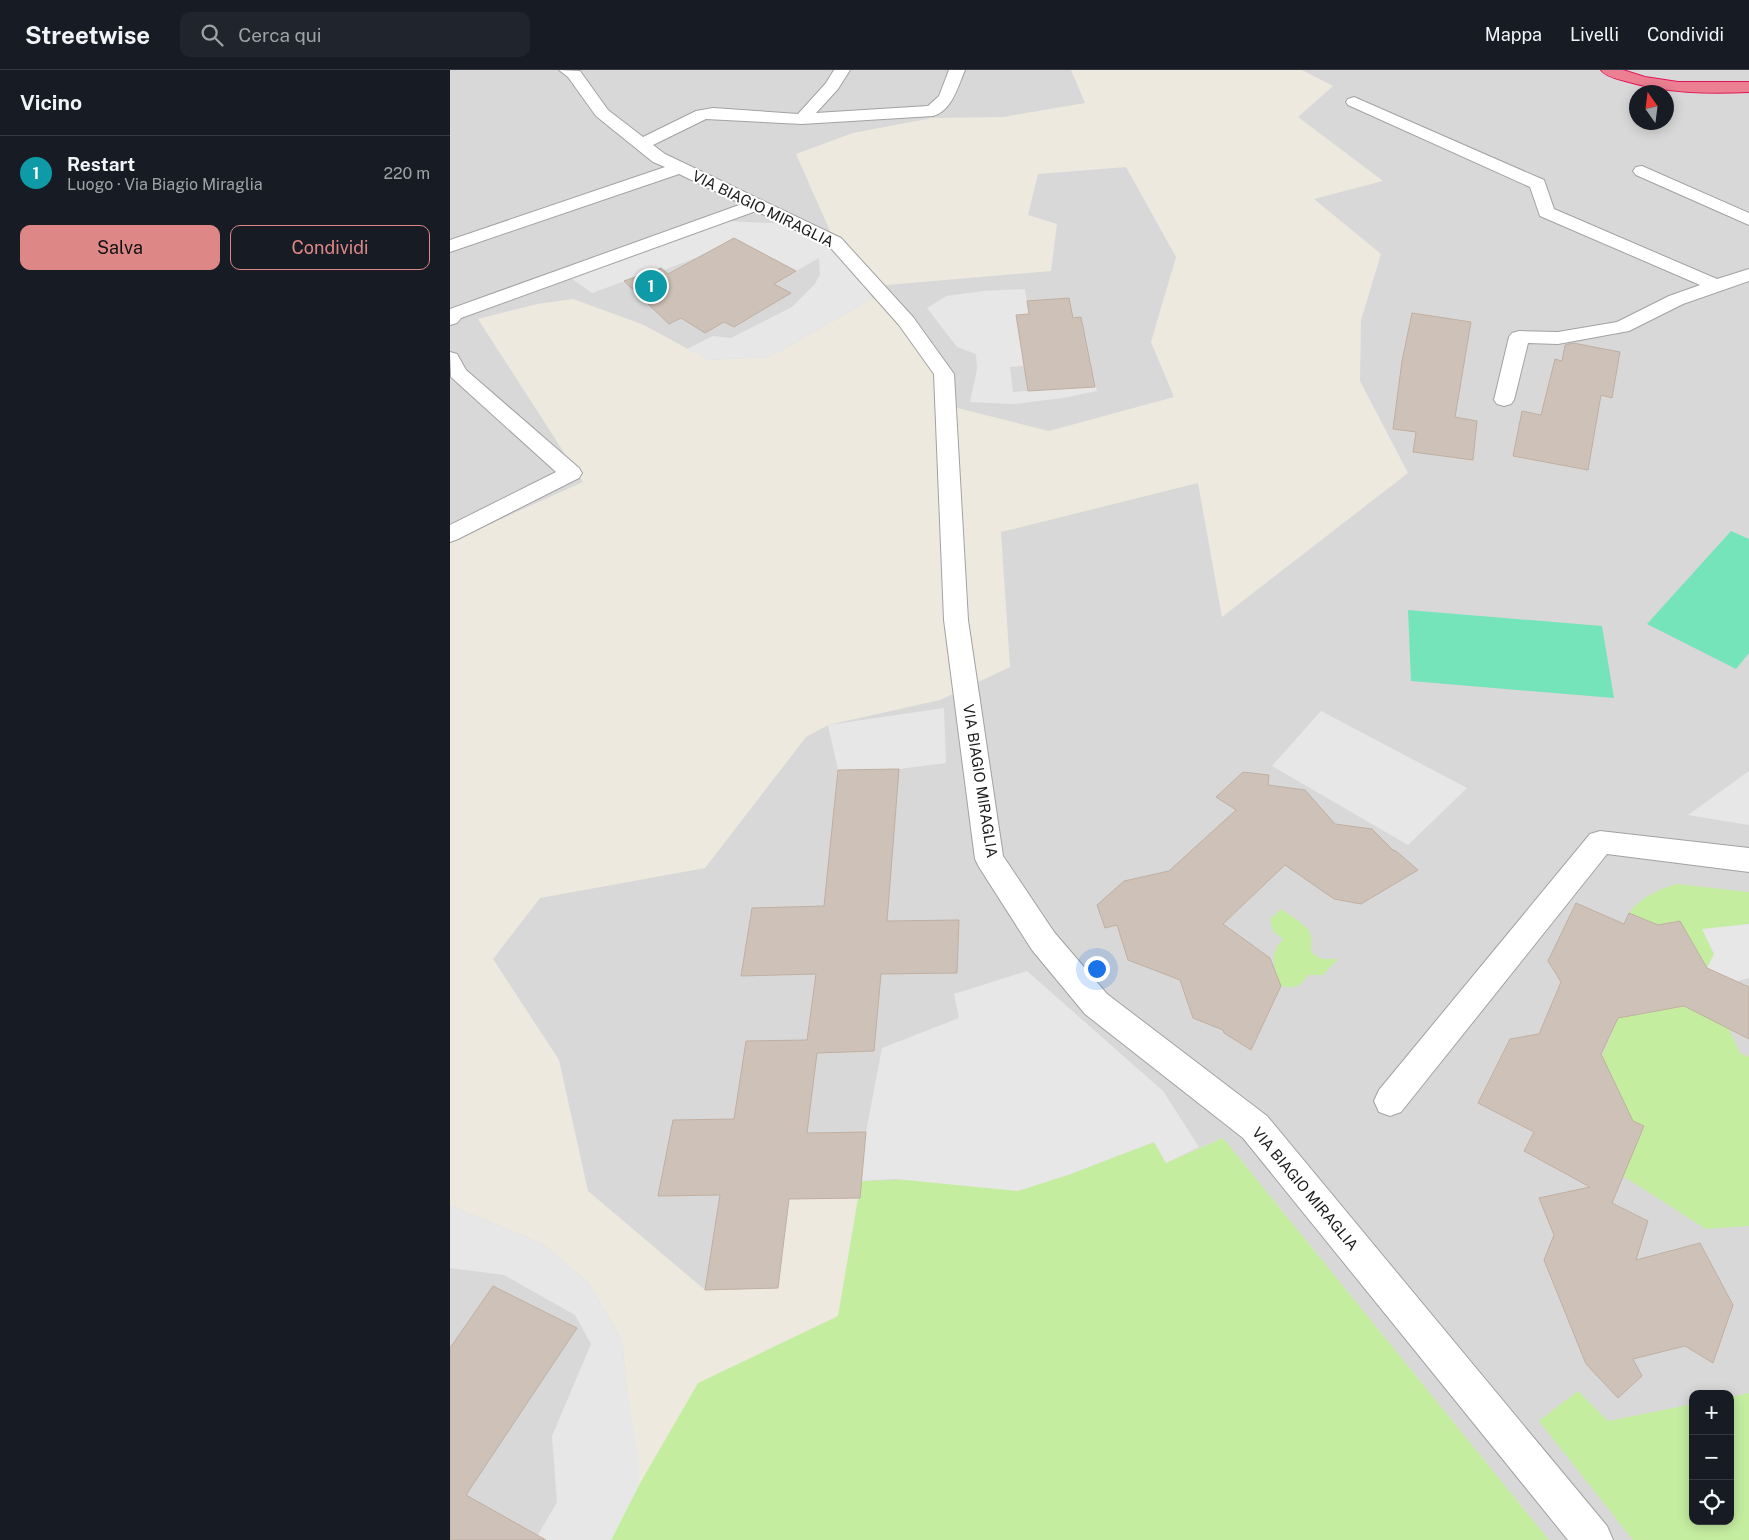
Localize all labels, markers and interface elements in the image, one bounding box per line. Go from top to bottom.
search box [180,12,530,57]
text: Streetwise [25,21,150,49]
icon: search [198,21,226,49]
text: Cerca qui [238,24,322,46]
text: Mappa [1485,24,1542,45]
text: Livelli [1570,24,1619,45]
text: Condividi [1647,24,1724,45]
north arrow [1629,85,1674,130]
text: Vicino [20,90,82,115]
text: Restart [67,153,135,175]
text: 1 [33,164,39,183]
text: 220 m [383,164,430,183]
street label: VIA BIAGIO MIRAGLIA [690,167,837,250]
text: Luogo · Via Biagio Miraglia [67,175,263,194]
button: Salva [20,225,220,270]
button: Condividi [230,225,430,270]
pin: 1 [635,267,667,305]
street label: VIA BIAGIO MIRAGLIA [960,703,1001,859]
your location [1084,956,1110,982]
street label: VIA BIAGIO MIRAGLIA [1249,1124,1362,1254]
map controls [1689,1390,1734,1525]
button: + [1689,1390,1734,1435]
button: − [1689,1435,1734,1480]
button: locate [1689,1480,1734,1525]

